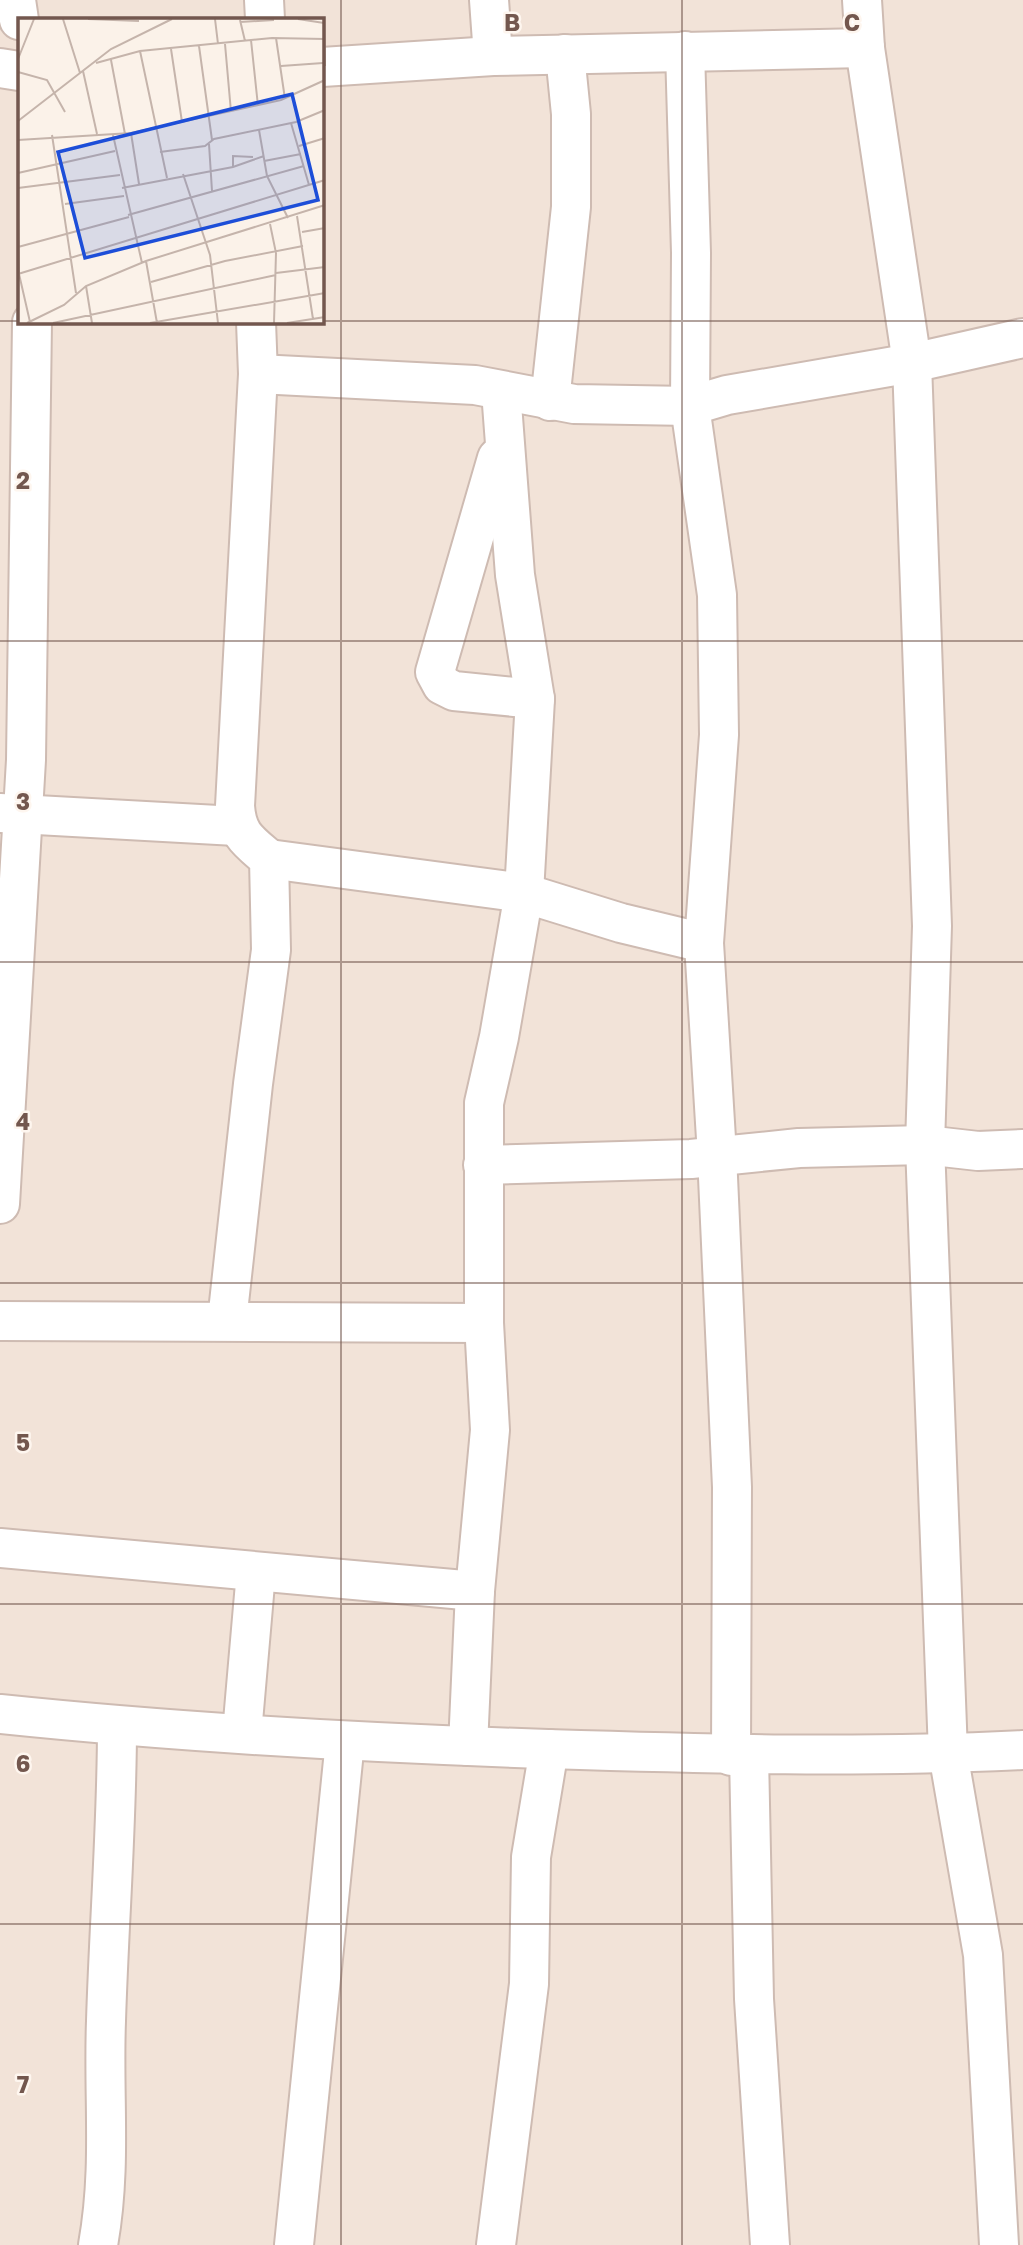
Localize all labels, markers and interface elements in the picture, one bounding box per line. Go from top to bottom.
text: B [504,8,520,36]
text: C [844,8,860,36]
inset map [18,18,324,324]
text: 2 [16,466,30,494]
text: 3 [16,787,30,815]
text: 4 [16,1107,30,1135]
text: 5 [16,1428,30,1456]
text: 6 [16,1749,30,1777]
text: 7 [17,2070,29,2098]

